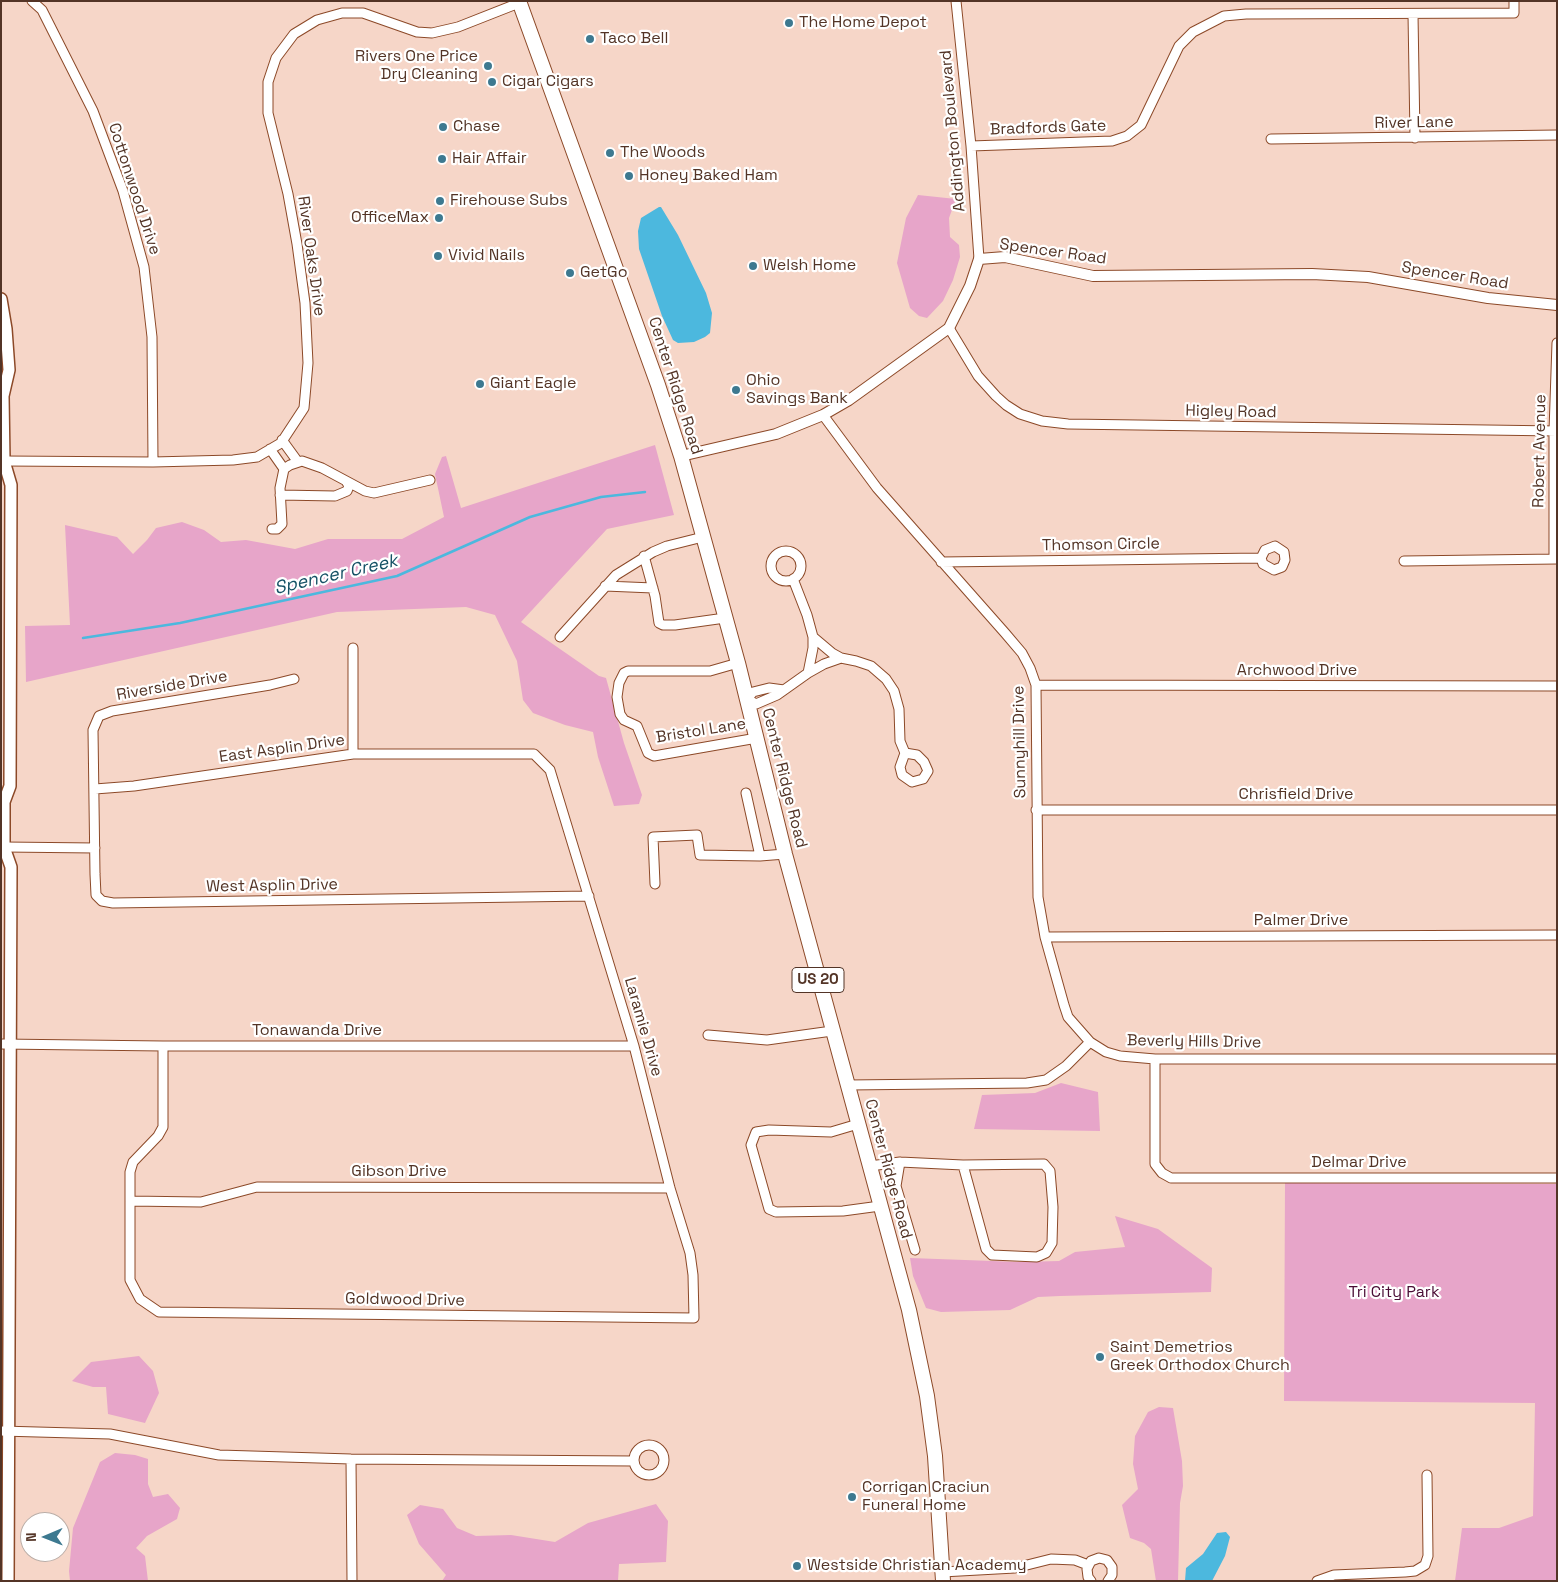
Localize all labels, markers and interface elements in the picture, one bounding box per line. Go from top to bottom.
place label: The Home Depot [799,13,927,33]
marker: The Home Depot [783,17,795,29]
place label: Taco Bell [600,29,668,49]
marker: Taco Bell [584,33,596,45]
place label: Rivers One Price Dry Cleaning [355,47,478,85]
street label: Addington Boulevard [936,49,970,213]
marker: Rivers One Price Dry Cleaning [482,60,494,72]
place label: Cigar Cigars [502,72,594,92]
marker: Cigar Cigars [486,76,498,88]
street label: River Lane [1374,113,1454,133]
street label: Bradfords Gate [989,116,1107,140]
place label: Chase [453,117,500,137]
street label: Cottonwood Drive [104,121,164,257]
marker: Chase [437,121,449,133]
place label: The Woods [620,143,705,163]
marker: The Woods [604,147,616,159]
place label: Hair Affair [452,149,527,169]
marker: Hair Affair [436,153,448,165]
place label: Honey Baked Ham [639,166,778,186]
marker: Honey Baked Ham [623,170,635,182]
place label: Firehouse Subs [450,191,568,211]
street label: River Oaks Drive [293,195,329,317]
marker: Firehouse Subs [434,195,446,207]
place label: OfficeMax [351,208,429,228]
marker: OfficeMax [433,212,445,224]
street label: Spencer Road [998,235,1108,269]
place label: Vivid Nails [448,246,525,266]
marker: Vivid Nails [432,250,444,262]
place label: Welsh Home [763,256,856,276]
street label: Spencer Road [1400,258,1510,294]
marker: Welsh Home [747,260,759,272]
place label: GetGo [580,263,628,283]
marker: GetGo [564,267,576,279]
street label: Center Ridge Road [644,315,706,457]
place label: Ohio Savings Bank [746,371,848,409]
place label: Giant Eagle [490,374,576,394]
marker: Giant Eagle [474,378,486,390]
marker: Ohio Savings Bank [730,384,742,396]
street label: Robert Avenue [1529,394,1551,508]
street label: Higley Road [1185,402,1277,422]
street label: Thomson Circle [1042,534,1160,556]
water label: Spencer Creek [272,550,400,600]
street label: Archwood Drive [1237,661,1357,681]
street label: Riverside Drive [115,667,229,705]
street label: Sunnyhill Drive [1009,685,1031,799]
street label: Center Ridge Road [757,706,811,850]
street label: Bristol Lane [655,714,747,748]
street label: East Asplin Drive [218,731,346,767]
street label: Chrisfield Drive [1238,785,1354,805]
street label: West Asplin Drive [206,875,338,897]
street label: Palmer Drive [1254,911,1348,931]
road number: US 20 [792,968,844,992]
street label: Laramie Drive [620,975,666,1079]
street label: Tonawanda Drive [252,1021,382,1041]
street label: Beverly Hills Drive [1127,1031,1261,1053]
street label: Center Ridge Road [860,1097,916,1241]
street label: Delmar Drive [1311,1153,1407,1173]
street label: Gibson Drive [351,1162,447,1182]
park label: Tri City Park [1349,1283,1439,1303]
street label: Goldwood Drive [345,1289,465,1311]
place label: Saint Demetrios Greek Orthodox Church [1110,1338,1290,1376]
marker: Saint Demetrios Greek Orthodox Church [1094,1351,1106,1363]
place label: Corrigan Craciun Funeral Home [862,1478,990,1516]
marker: Corrigan Craciun Funeral Home [846,1491,858,1503]
north arrow [20,1512,70,1562]
text: N [22,1532,40,1542]
place label: Westside Christian Academy [807,1556,1027,1576]
marker: Westside Christian Academy [791,1560,803,1572]

